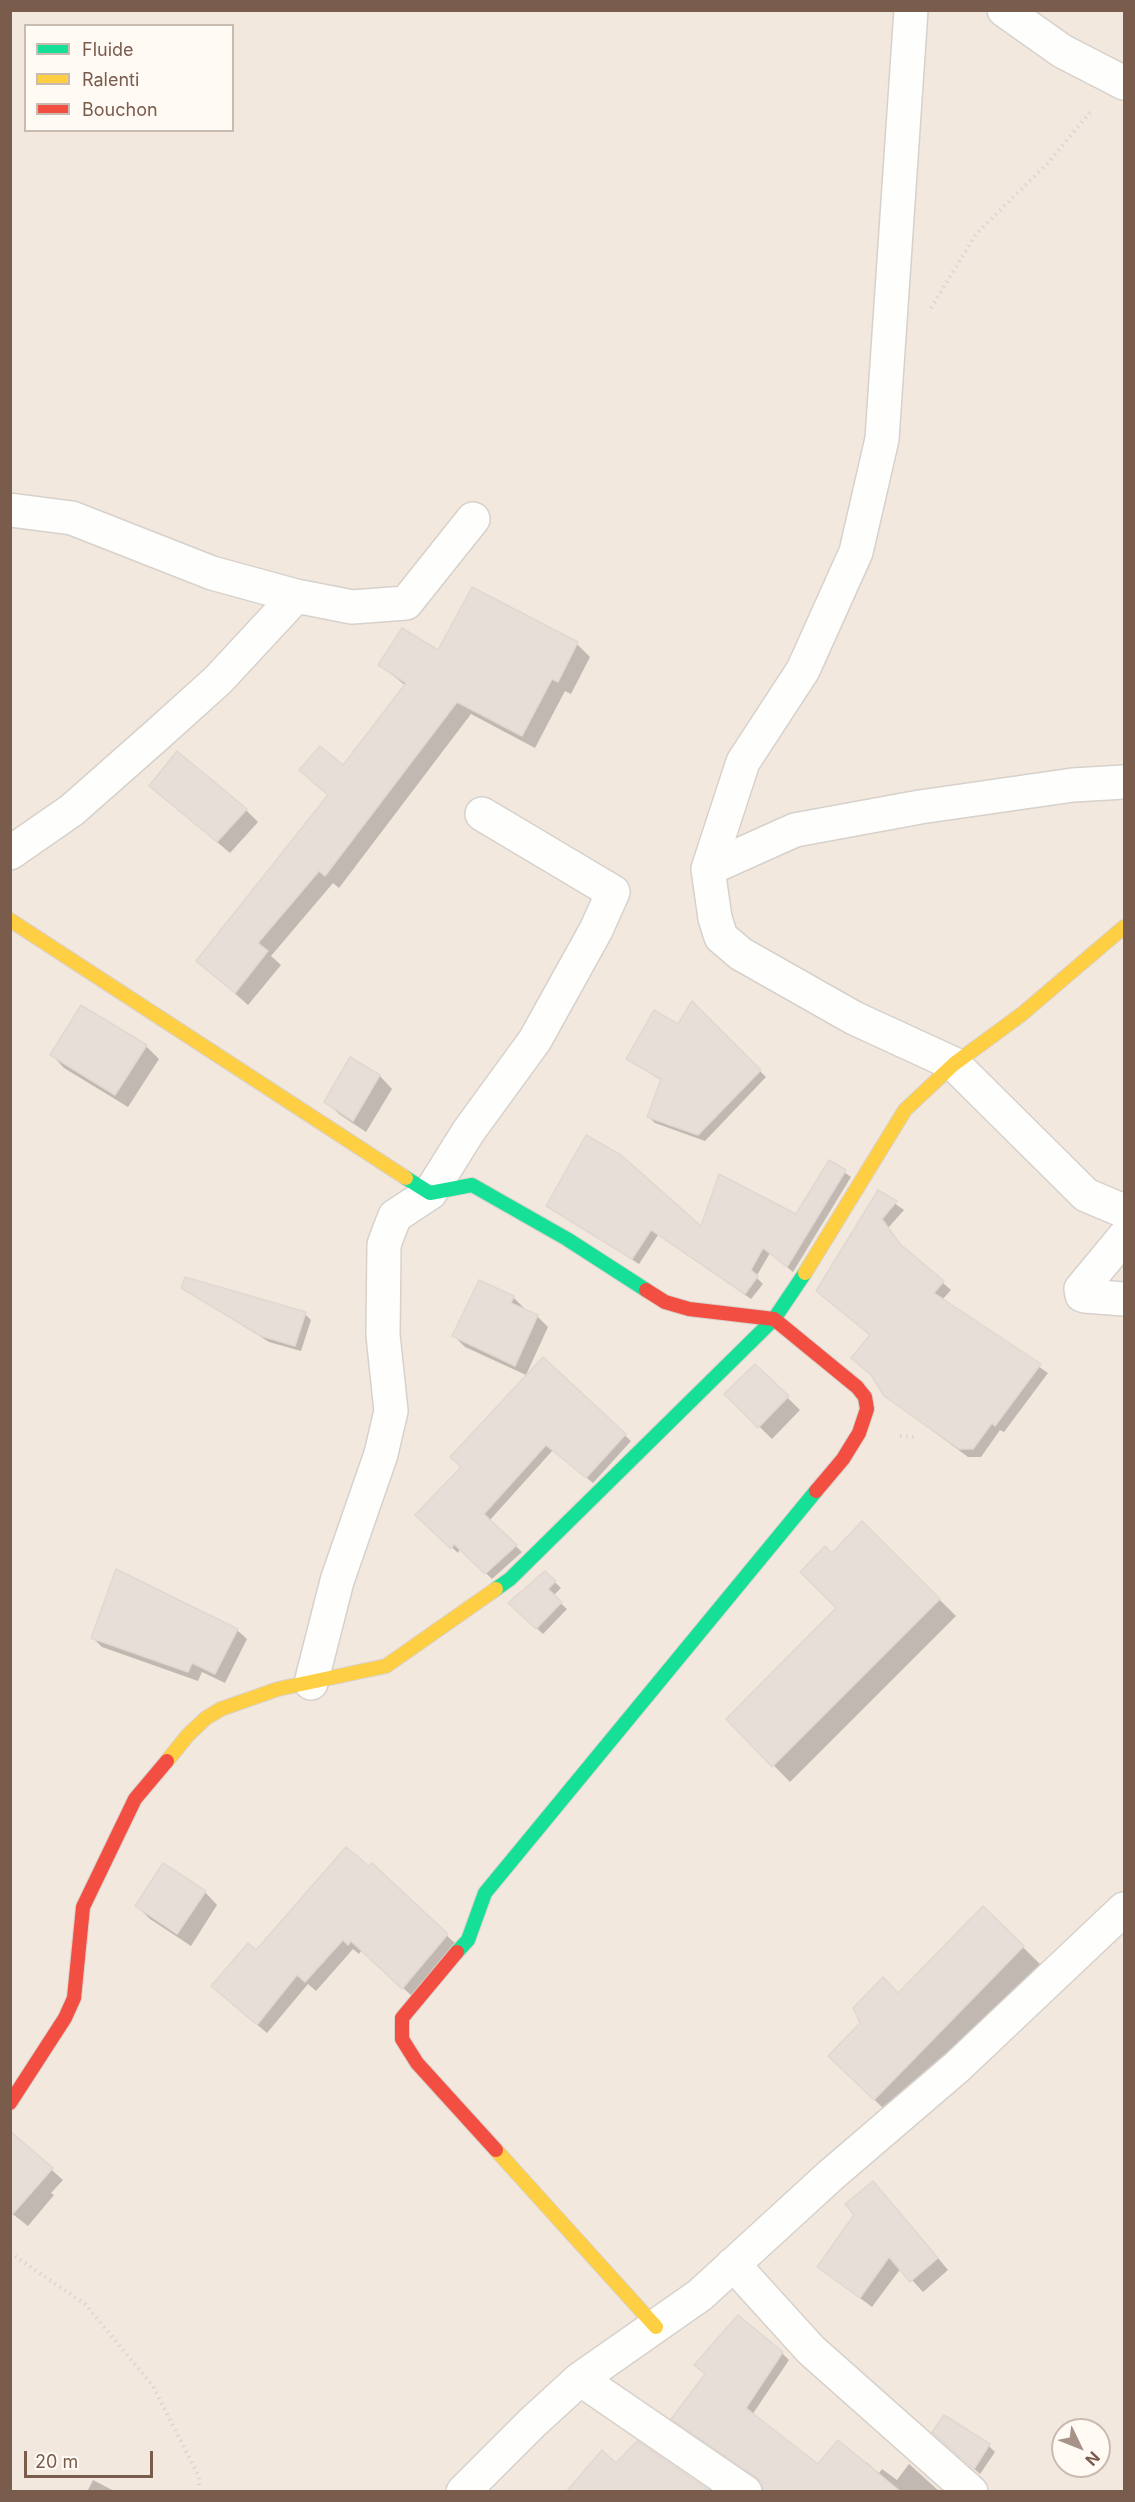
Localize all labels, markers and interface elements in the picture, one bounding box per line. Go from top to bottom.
legend [24,24,234,132]
text: Fluide [82,39,134,60]
text: Ralenti [82,69,139,90]
text: Bouchon [82,99,158,120]
north arrow [1051,2418,1111,2478]
scale bar [27,2439,156,2477]
text: N [1081,2448,1104,2470]
text: 20 m [35,2451,78,2472]

